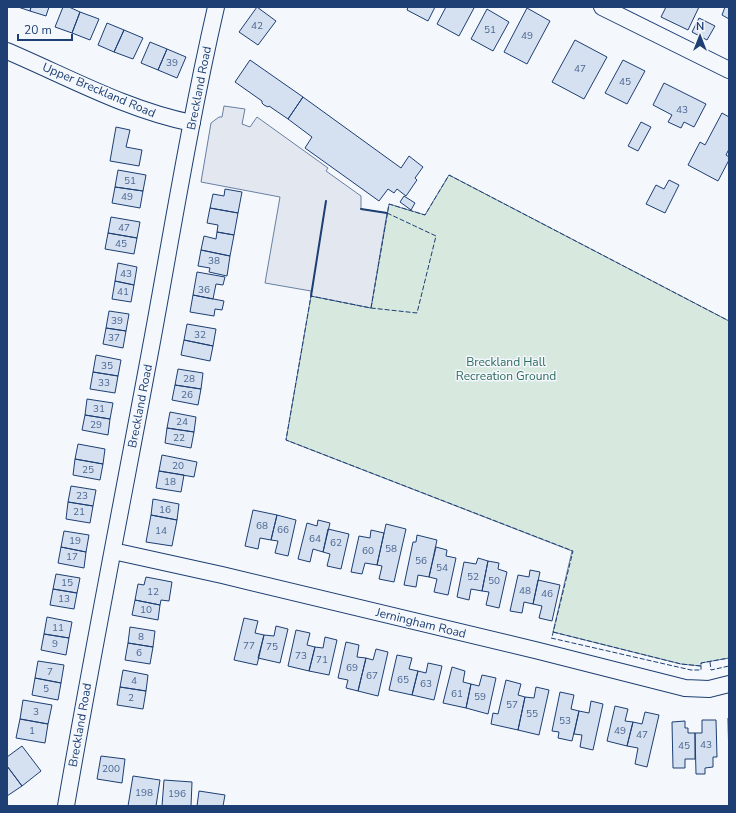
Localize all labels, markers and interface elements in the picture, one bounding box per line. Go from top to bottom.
scale bar [18,16,72,42]
north arrow [680,16,720,56]
house number: 42 [251,19,263,33]
text: N [696,19,704,34]
text: 20 m [24,22,52,38]
house number: 51 [484,23,496,37]
house number: 49 [521,29,533,43]
street label: Breckland Road [183,45,215,131]
house number: 39 [166,56,178,70]
street label: Upper Breckland Road [40,59,158,121]
house number: 47 [574,62,586,76]
house number: 45 [619,75,631,89]
house number: 43 [676,103,688,117]
house number: 51 [124,174,136,188]
house number: 49 [121,190,133,204]
house number: 47 [118,221,130,235]
house number: 45 [115,237,127,251]
house number: 38 [208,254,220,268]
house number: 43 [120,267,132,281]
house number: 36 [198,283,210,297]
house number: 41 [117,285,129,299]
house number: 39 [111,314,123,328]
house number: 32 [194,328,206,342]
house number: 37 [108,331,120,345]
park label: Breckland Hall Recreation Ground [456,354,556,384]
house number: 35 [101,359,113,373]
street label: Breckland Road [124,363,156,449]
house number: 28 [183,372,195,386]
house number: 33 [98,376,110,390]
house number: 26 [181,388,193,402]
house number: 31 [93,402,105,416]
house number: 24 [176,415,188,429]
house number: 29 [90,418,102,432]
house number: 22 [173,431,185,445]
house number: 20 [172,459,184,473]
house number: 25 [82,463,94,477]
house number: 18 [164,475,176,489]
house number: 23 [76,489,88,503]
house number: 16 [159,503,171,517]
house number: 21 [73,505,85,519]
house number: 68 [256,519,268,533]
house number: 66 [277,523,289,537]
house number: 14 [155,524,167,538]
house number: 64 [309,532,321,546]
house number: 19 [69,534,81,548]
house number: 62 [330,536,342,550]
house number: 58 [385,542,397,556]
house number: 60 [362,544,374,558]
house number: 17 [66,550,78,564]
house number: 56 [415,554,427,568]
house number: 54 [436,561,448,575]
house number: 52 [467,570,479,584]
house number: 50 [488,574,500,588]
house number: 15 [61,576,73,590]
house number: 48 [519,584,531,598]
house number: 12 [147,585,159,599]
house number: 46 [541,587,553,601]
house number: 13 [58,592,70,606]
house number: 10 [140,603,152,617]
street label: Jerningham Road [373,604,468,642]
house number: 11 [52,621,64,635]
house number: 8 [138,630,144,644]
house number: 9 [52,637,58,651]
house number: 77 [243,639,255,653]
house number: 75 [266,640,278,654]
house number: 6 [136,646,142,660]
house number: 73 [295,649,307,663]
house number: 71 [316,653,328,667]
house number: 69 [346,661,358,675]
house number: 7 [47,665,53,679]
house number: 67 [366,669,378,683]
house number: 65 [397,673,409,687]
house number: 4 [131,674,137,688]
house number: 63 [420,677,432,691]
house number: 5 [43,682,49,696]
street label: Breckland Road [65,682,95,768]
house number: 61 [451,687,463,701]
house number: 59 [474,690,486,704]
house number: 2 [128,691,134,705]
house number: 57 [506,698,518,712]
house number: 3 [33,705,39,719]
house number: 55 [526,707,538,721]
house number: 53 [559,714,571,728]
house number: 1 [29,724,35,738]
house number: 49 [614,724,626,738]
house number: 47 [636,728,648,742]
house number: 43 [700,738,712,752]
house number: 45 [678,739,690,753]
house number: 200 [102,762,120,776]
house number: 198 [135,786,153,800]
house number: 196 [168,787,186,801]

